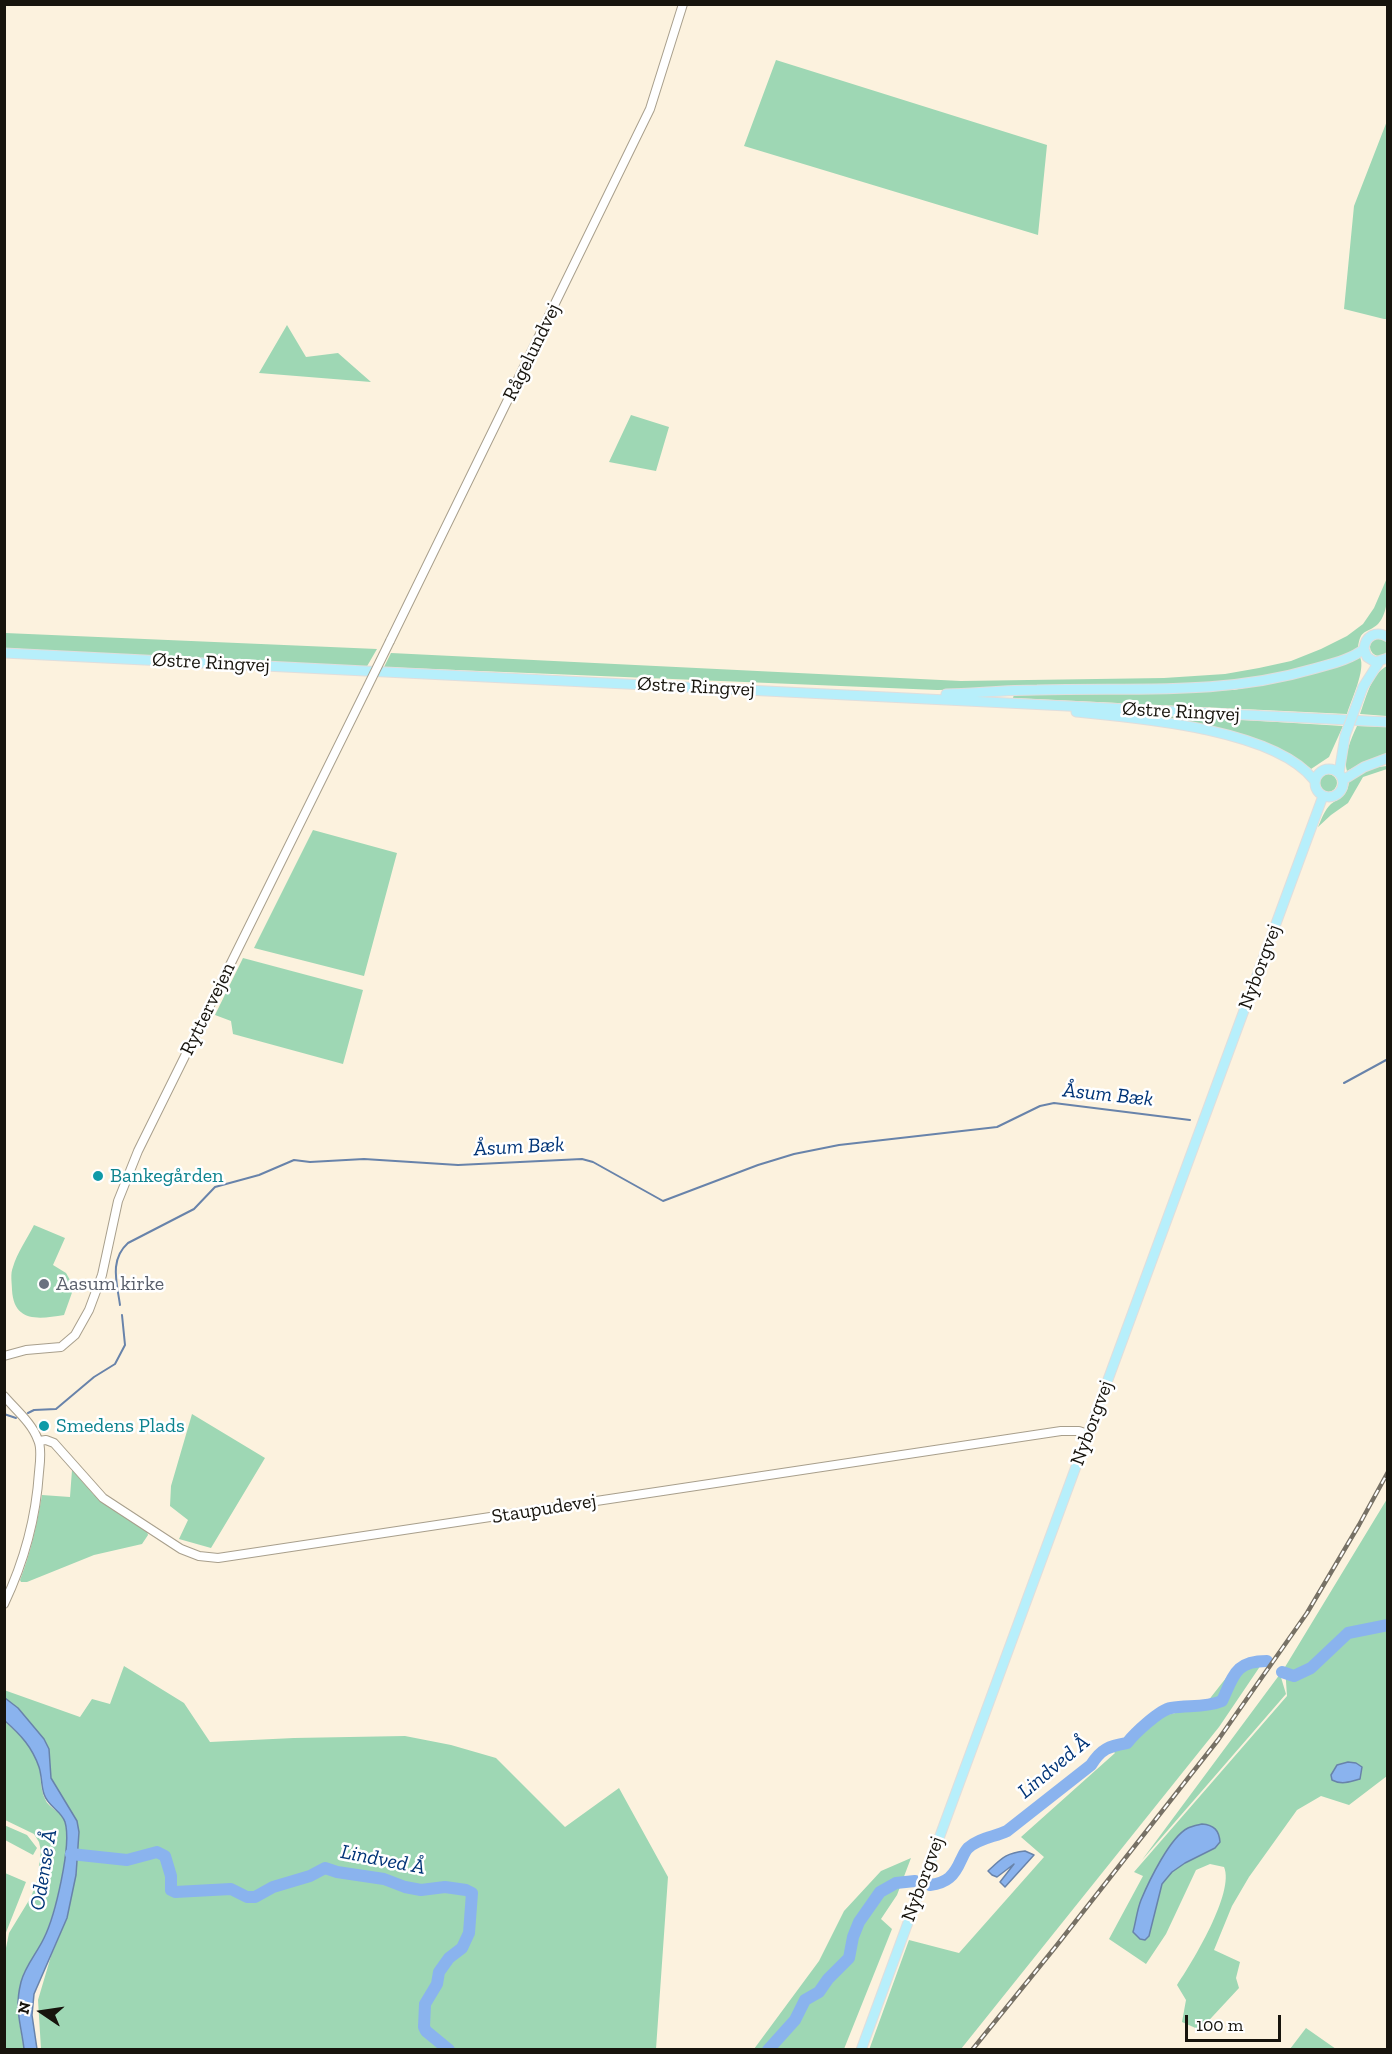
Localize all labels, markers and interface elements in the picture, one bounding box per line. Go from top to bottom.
street label: Rågelundvej [498,299,566,405]
street label: Østre Ringvej [152,648,270,678]
street label: Østre Ringvej [637,672,755,702]
street label: Østre Ringvej [1122,697,1240,727]
street label: Nyborgvej [1234,921,1286,1013]
street label: Ryttervejen [175,959,241,1059]
water label: Åsum Bæk [1062,1078,1154,1112]
water label: Åsum Bæk [473,1132,565,1162]
place label: Bankegården [110,1164,224,1188]
marker: Bankegården [91,1169,105,1183]
place label: Aasum kirke [56,1272,164,1296]
marker: Aasum kirke [37,1277,51,1291]
street label: Nyborgvej [1066,1377,1118,1469]
place label: Smedens Plads [56,1414,185,1438]
marker: Smedens Plads [37,1419,51,1433]
street label: Staupudevej [490,1489,598,1529]
water label: Lindved Å [1013,1730,1095,1804]
water label: Odense Å [25,1828,63,1912]
street label: Nyborgvej [897,1833,949,1925]
water label: Lindved Å [339,1839,427,1881]
north arrow [12,1982,72,2042]
text: N [13,2000,35,2016]
scale bar [1188,2003,1284,2041]
text: 100 m [1196,2014,1243,2036]

